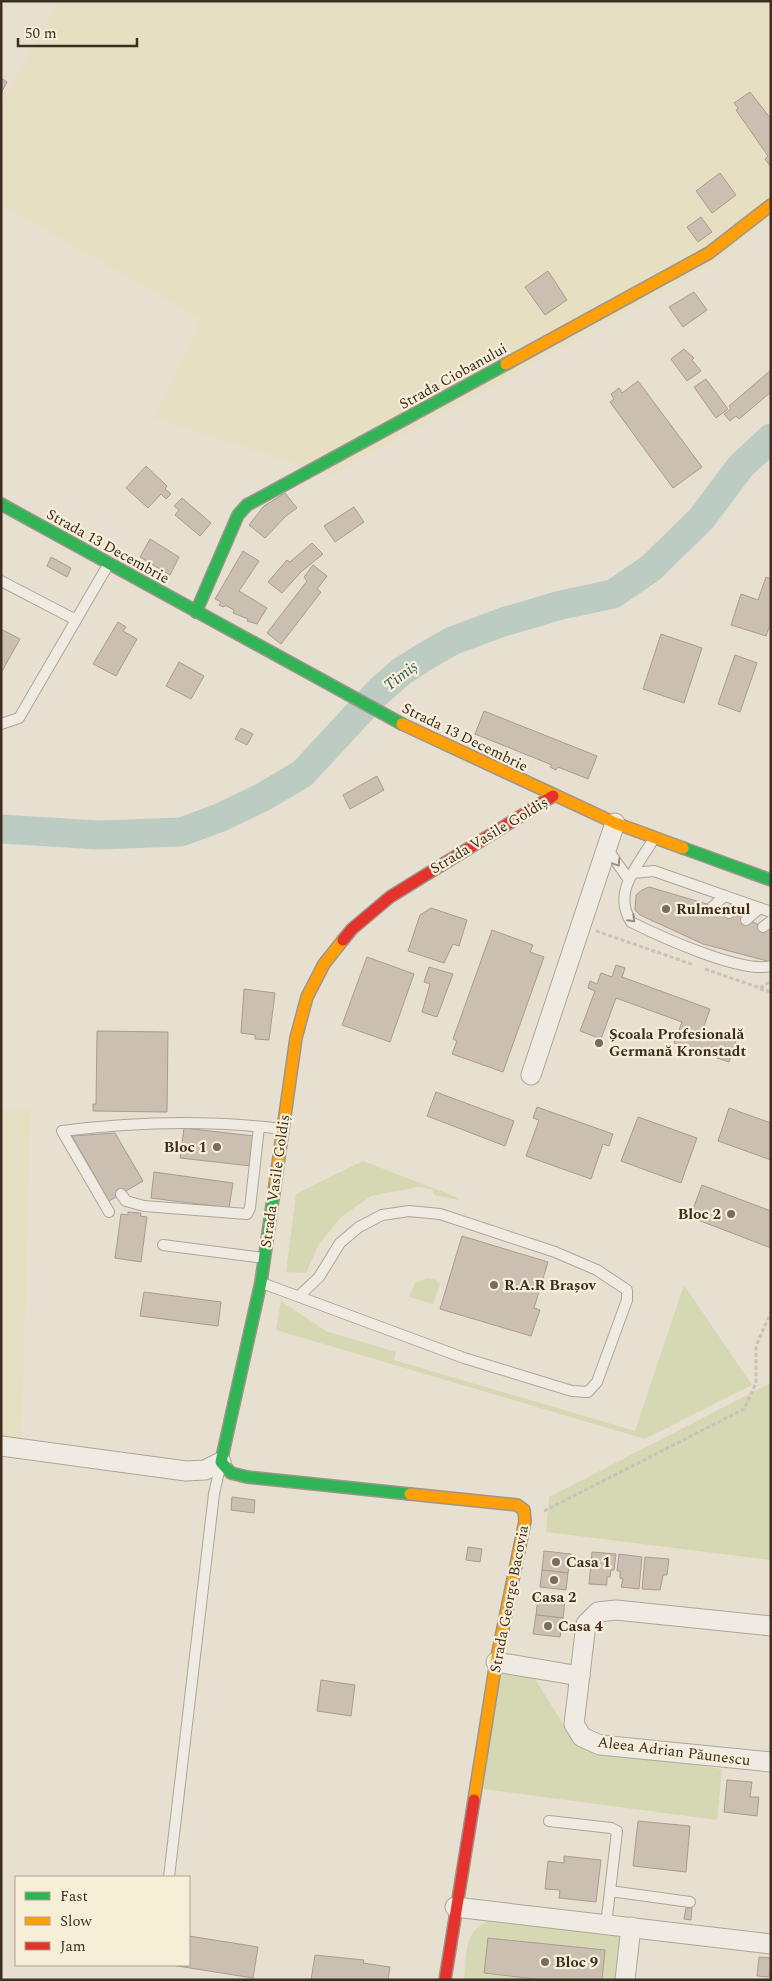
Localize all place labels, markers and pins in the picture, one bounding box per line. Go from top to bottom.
place label: Rulmentul [676,898,750,921]
marker: Rulmentul [660,903,672,915]
place label: Școala Profesională Germană Kronstadt [609,1023,746,1063]
marker: Școala Profesională Germană Kronstadt [593,1037,605,1049]
place label: Bloc 1 [164,1136,207,1159]
marker: Bloc 1 [211,1141,223,1153]
place label: Bloc 2 [678,1203,721,1226]
marker: Bloc 2 [725,1208,737,1220]
place label: R.A.R Brașov [504,1274,597,1297]
marker: R.A.R Brașov [488,1279,500,1291]
place label: Casa 1 [566,1551,611,1574]
marker: Casa 1 [550,1556,562,1568]
marker: Casa 2 [548,1574,560,1586]
place label: Casa 2 [532,1586,576,1609]
place label: Casa 4 [558,1615,603,1638]
marker: Casa 4 [542,1620,554,1632]
place label: Bloc 9 [555,1951,598,1974]
marker: Bloc 9 [539,1956,551,1968]

